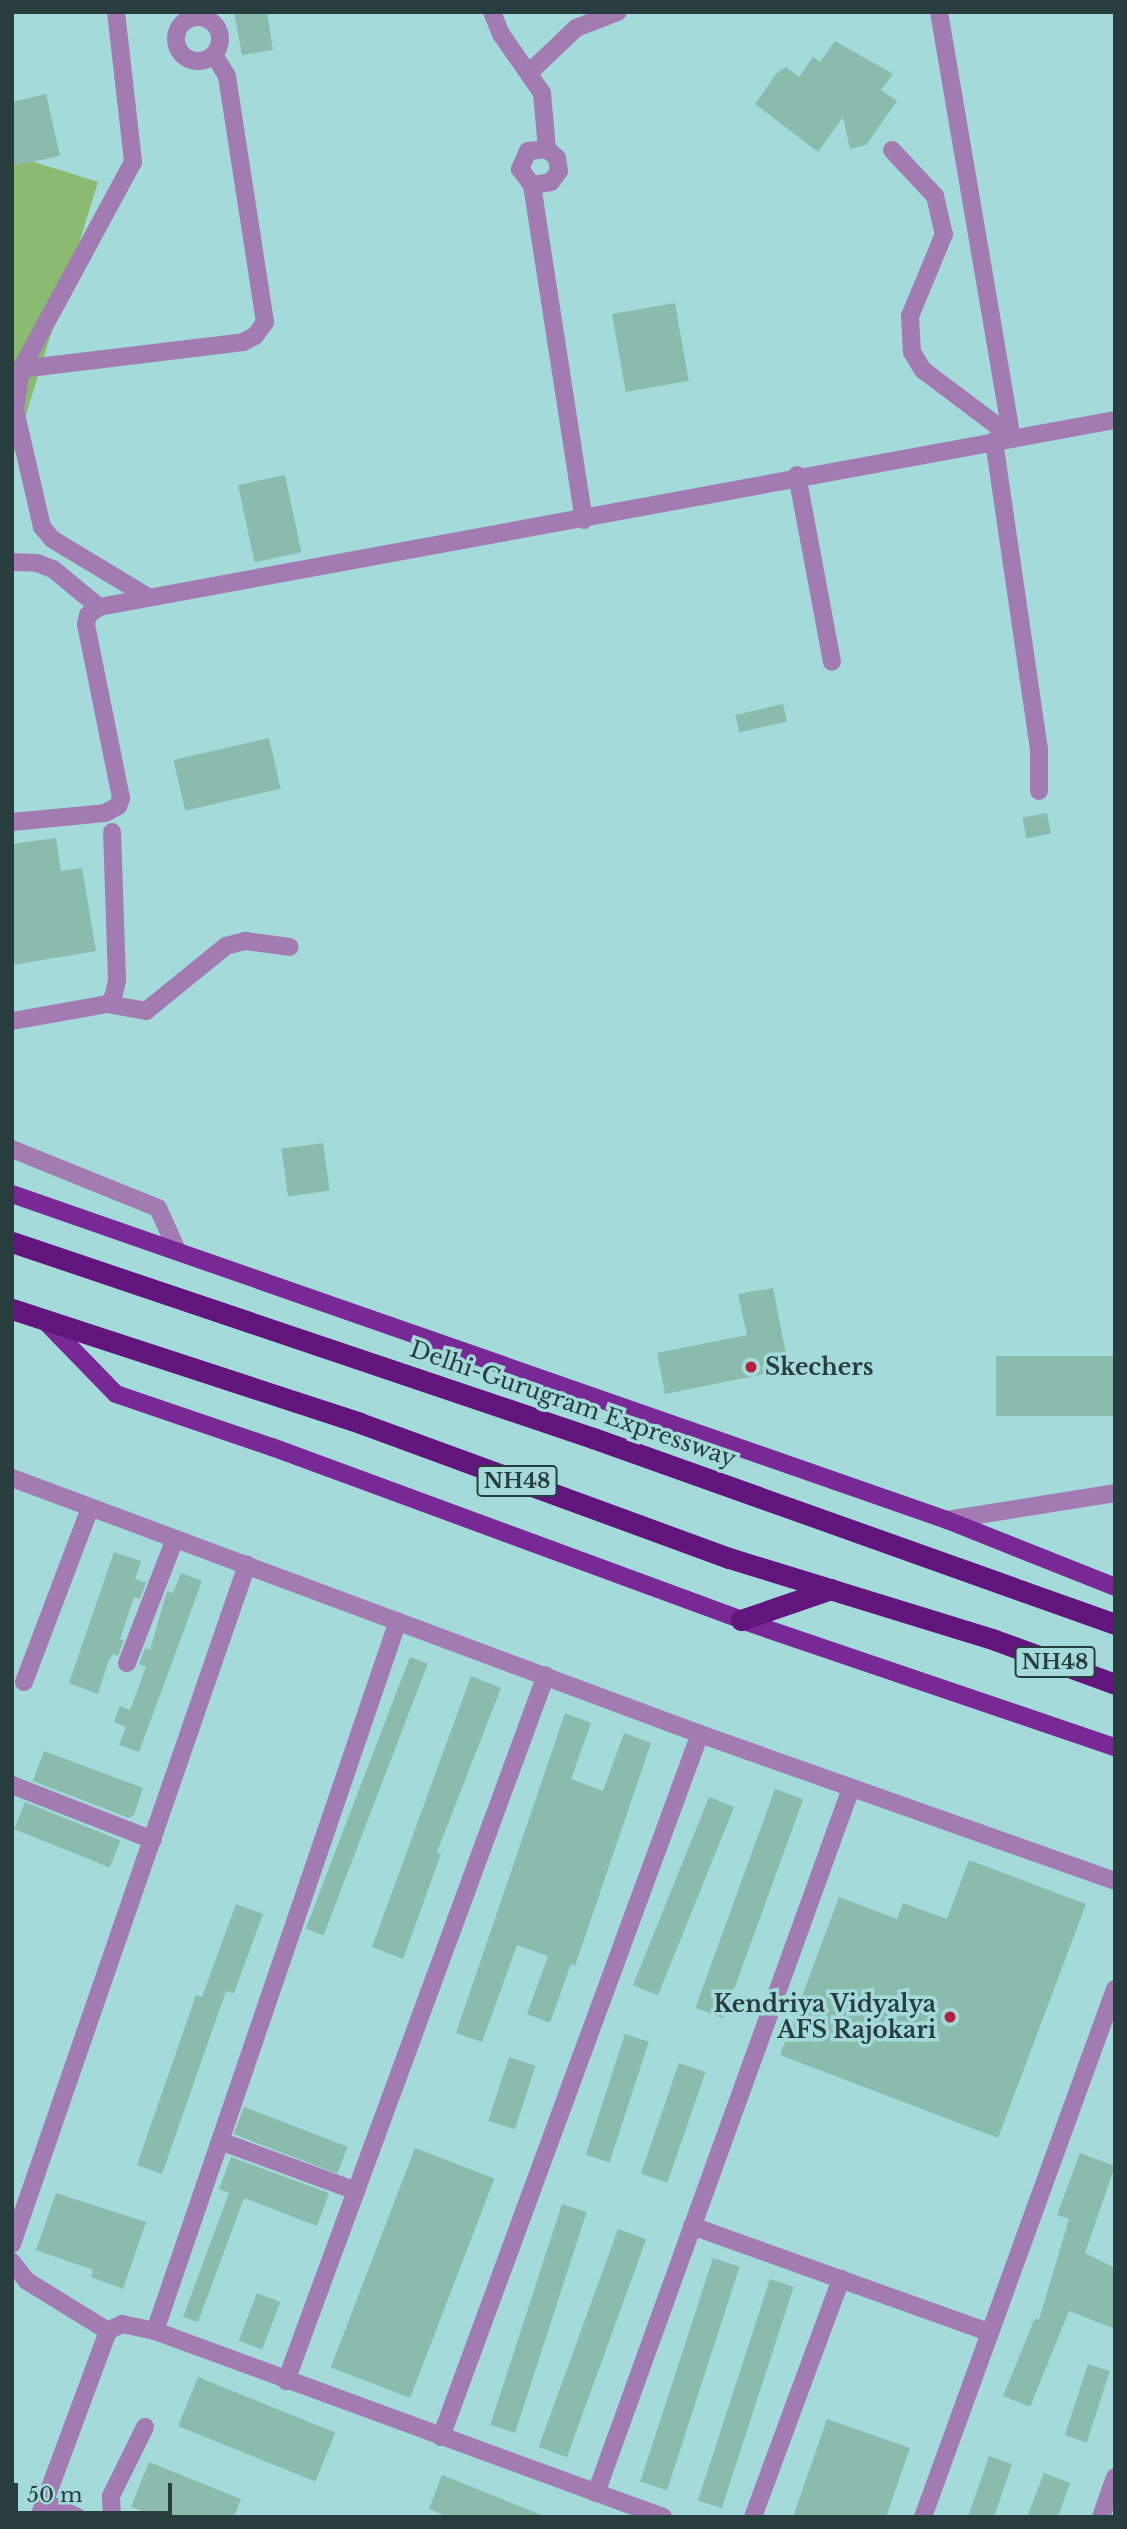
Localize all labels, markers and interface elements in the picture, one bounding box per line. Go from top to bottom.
street label: Delhi-Gurugram Expressway [406,1335,740,1473]
place label: Skechers [765,1353,873,1381]
marker: Skechers [743,1359,759,1375]
road number: NH48 [475,1464,559,1498]
road number: NH48 [1013,1644,1097,1680]
place label: Kendriya Vidyalya AFS Rajokari [712,1990,936,2044]
marker: Kendriya Vidyalya AFS Rajokari [942,2009,958,2025]
scale bar [18,2470,175,2514]
text: 50 m [27,2482,82,2508]

